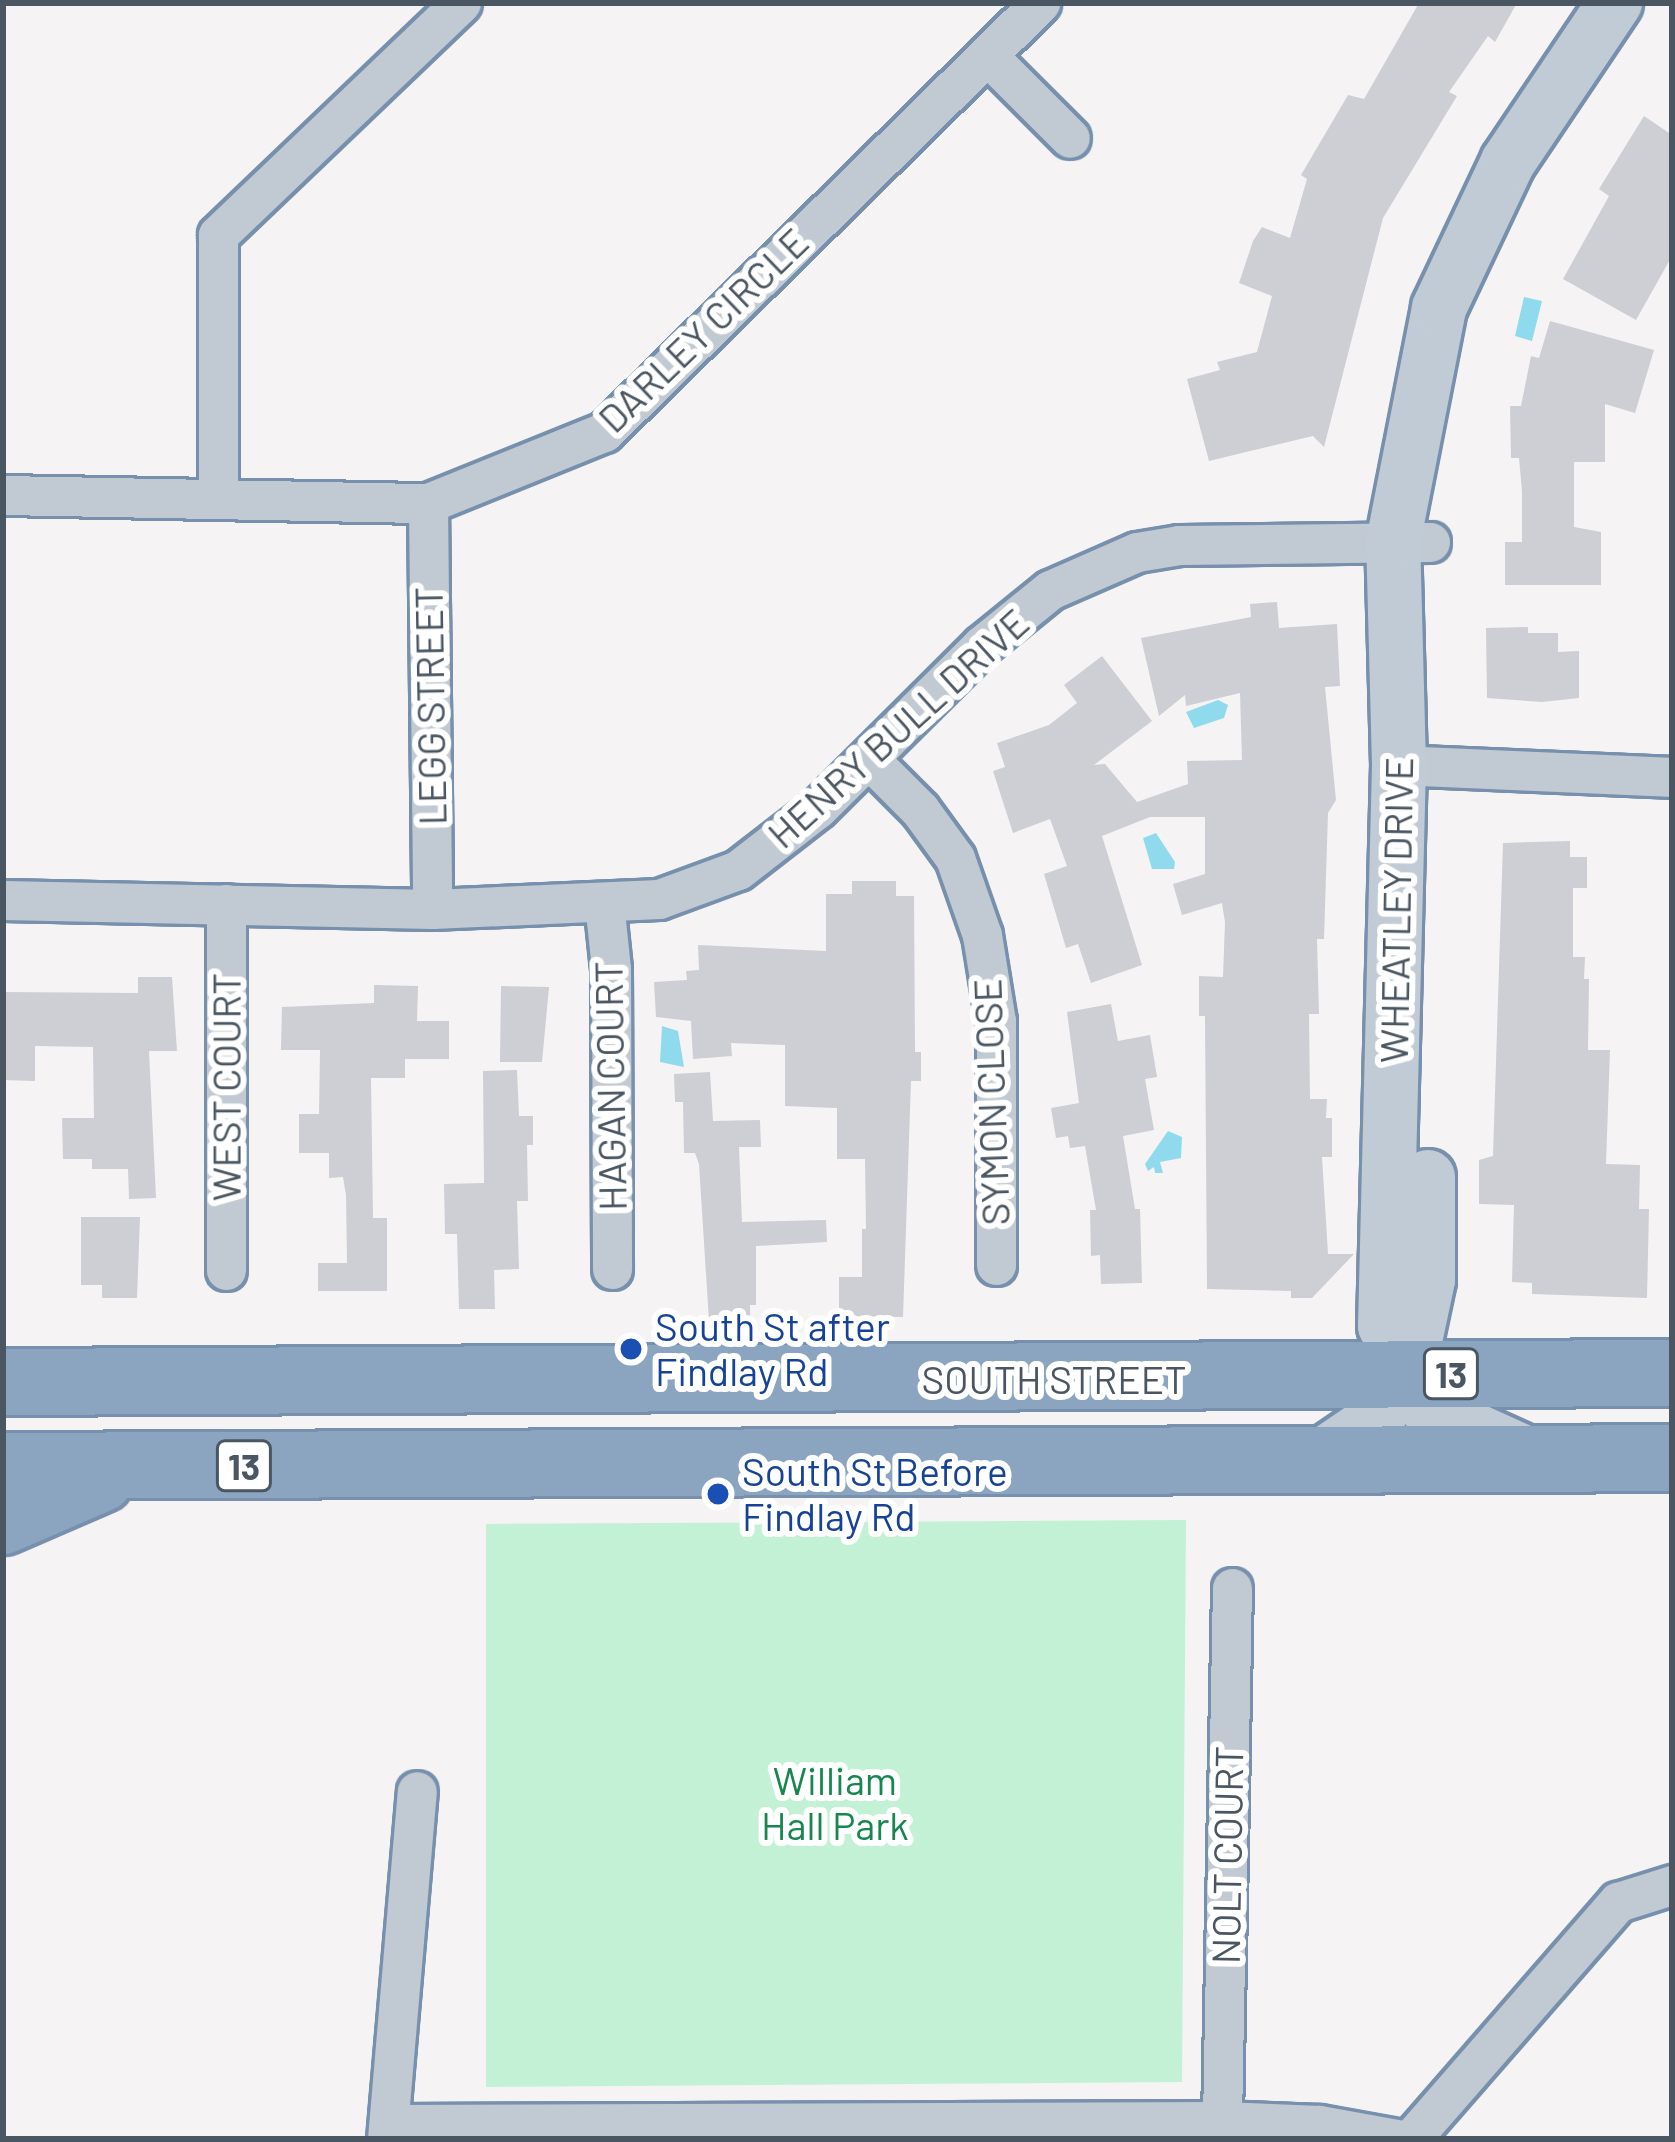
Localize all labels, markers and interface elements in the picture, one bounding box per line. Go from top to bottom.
street label: DARLEY CIRCLE [588,218,818,442]
street label: LEGG STREET [405,586,455,826]
street label: HENRY BULL DRIVE [758,599,1038,857]
street label: WHEATLEY DRIVE [1370,756,1422,1064]
street label: HAGAN COURT [584,961,636,1211]
street label: WEST COURT [203,973,249,1201]
street label: SYMON CLOSE [963,978,1019,1226]
place label: South St after Findlay Rd [655,1304,890,1395]
marker: South St after Findlay Rd [618,1336,644,1362]
road number: 13 [1421,1344,1481,1404]
street label: SOUTH STREET [921,1356,1187,1402]
road number: 13 [214,1436,274,1496]
place label: South St Before Findlay Rd [742,1449,1008,1540]
marker: South St Before Findlay Rd [705,1481,731,1507]
street label: NOLT COURT [1202,1745,1252,1965]
park label: William Hall Park [761,1758,909,1849]

